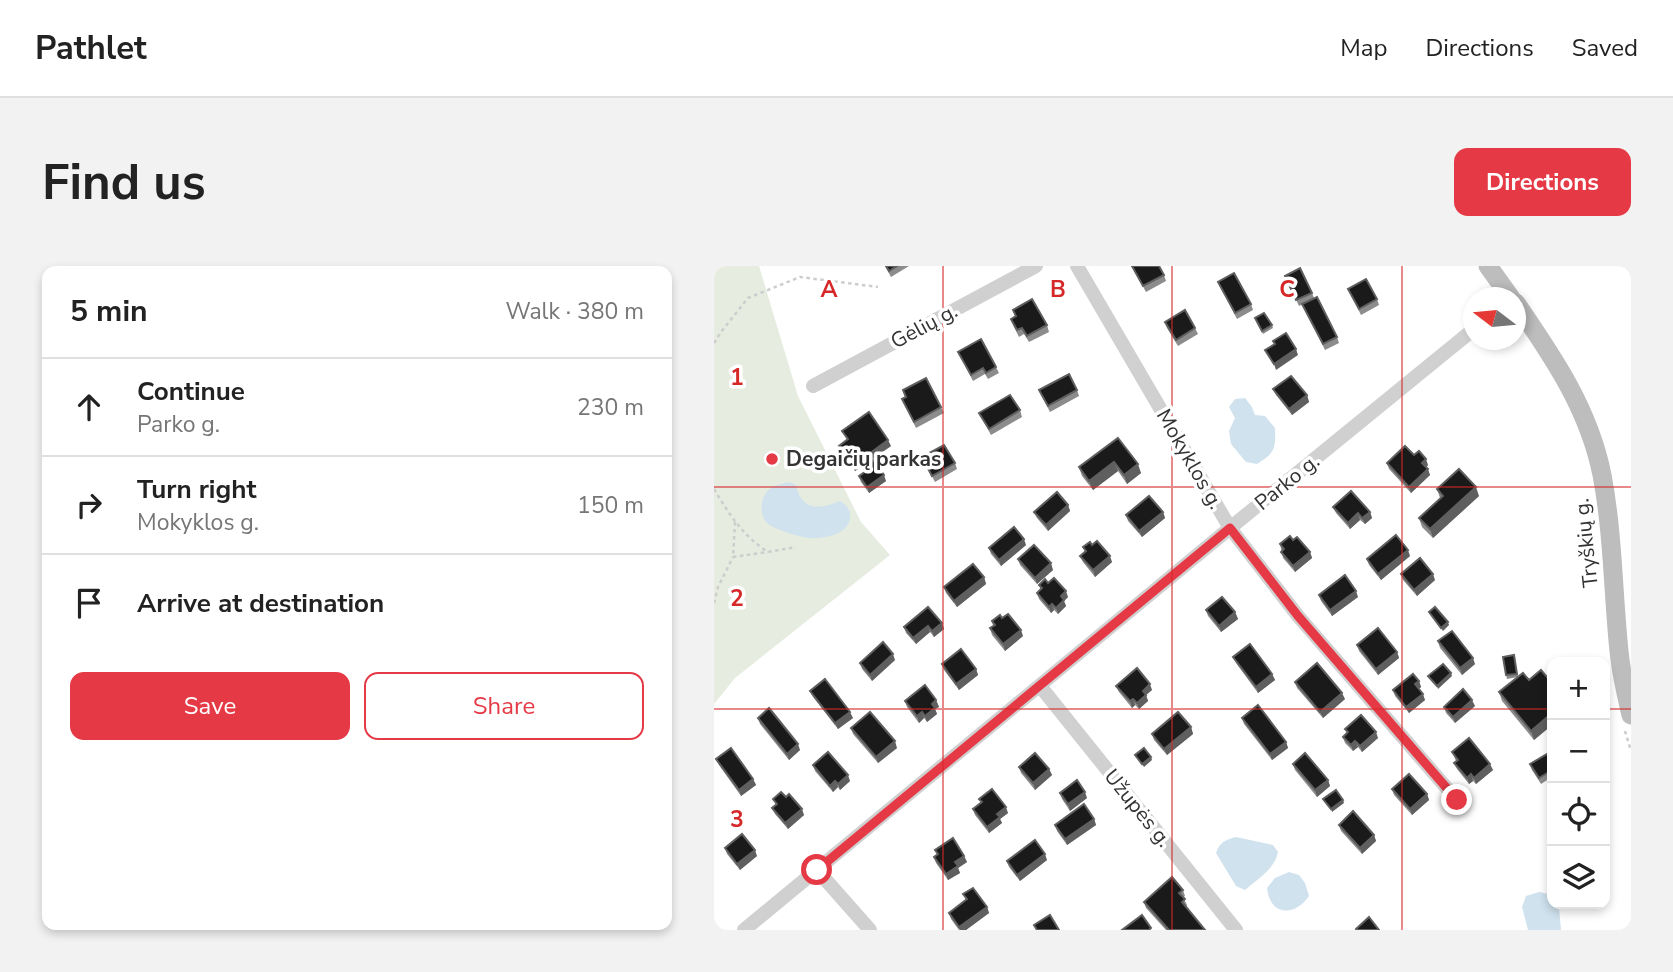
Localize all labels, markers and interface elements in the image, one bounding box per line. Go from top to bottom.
text: Pathlet [35,26,147,71]
text: Map [1340,32,1387,64]
text: Directions [1425,32,1534,64]
text: Saved [1572,32,1638,64]
button: Directions [1454,148,1631,216]
text: Find us [42,149,206,216]
text: A [820,274,838,305]
text: B [1050,274,1066,305]
text: C [1279,274,1295,305]
north arrow [1463,287,1526,350]
text: 5 min [70,291,148,332]
text: Walk · 380 m [505,296,644,327]
street label: Gėlių g. [886,297,962,355]
text: 1 [730,362,744,393]
text: Continue [137,374,245,409]
icon: ahead [70,388,108,426]
text: 230 m [577,392,644,423]
street label: Mokyklos g. [1150,404,1230,514]
text: Parko g. [137,409,220,440]
place label: Degaičių parkas [786,445,941,473]
street label: Parko g. [1249,447,1325,517]
marker: Degaičių parkas [764,451,780,467]
text: Turn right [137,472,256,507]
icon: right [70,486,108,524]
text: 150 m [577,490,644,521]
street label: Tryškių g. [1567,497,1605,589]
text: Mokyklos g. [137,507,259,538]
text: 2 [730,583,744,614]
icon: arrive [70,584,108,622]
text: Arrive at destination [137,586,384,621]
map controls [1547,657,1610,909]
button: + [1547,657,1610,720]
button: Save [70,672,350,740]
button: Share [364,672,644,740]
button: − [1547,720,1610,783]
street label: Užupės g. [1098,763,1178,853]
button: locate [1547,783,1610,846]
route end [1441,784,1472,815]
text: 3 [730,804,744,835]
button: layers [1547,846,1610,909]
route start [801,854,832,885]

